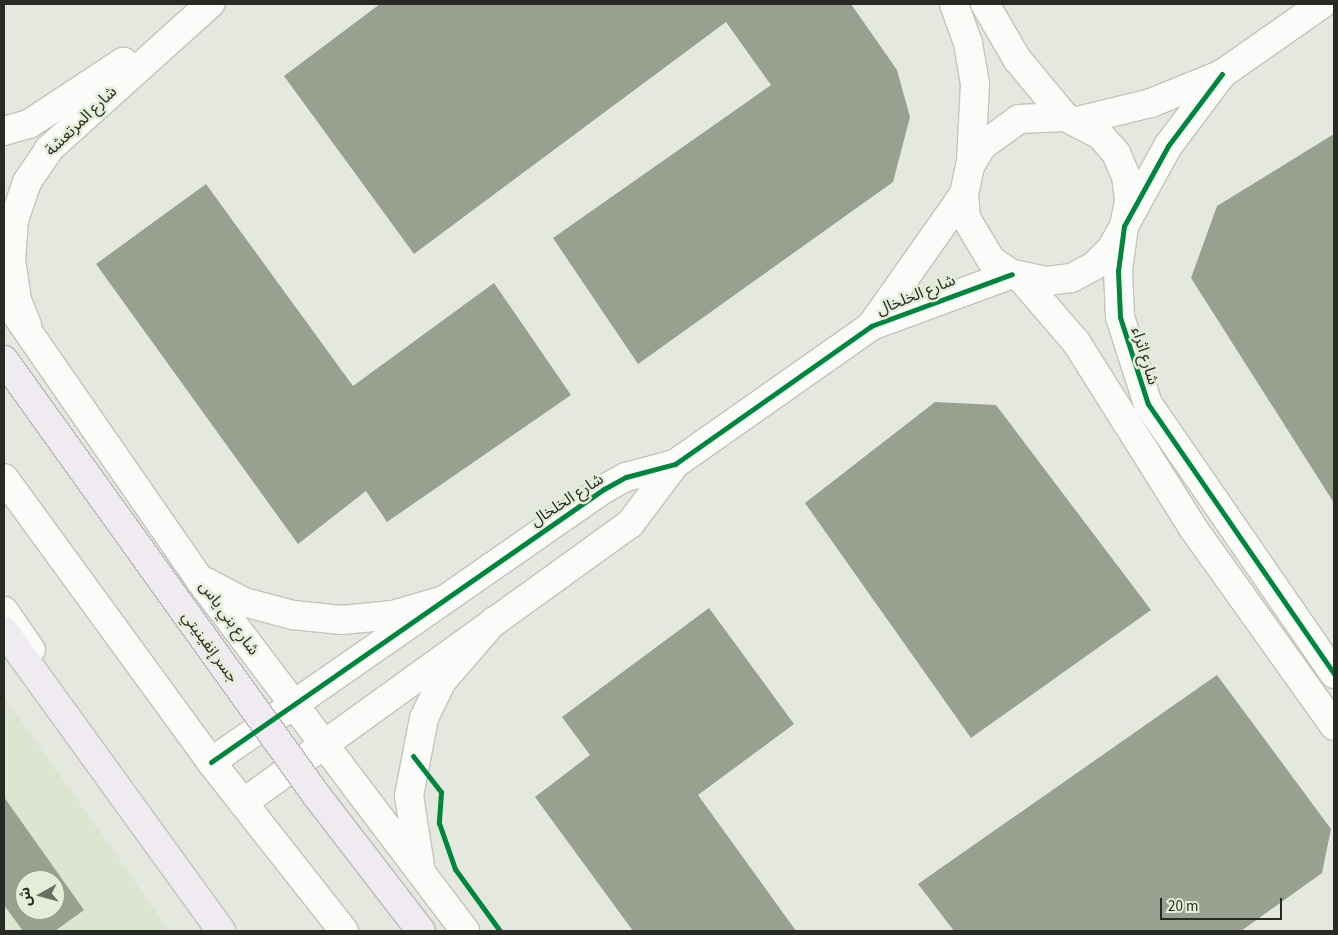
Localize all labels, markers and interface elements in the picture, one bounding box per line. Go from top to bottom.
street label: شارع المرتعشة [41,82,121,160]
street label: شارع الخلخال [874,270,958,320]
street label: شارع اثراء [1127,325,1163,387]
street label: شارع الخلخال [527,469,607,531]
street label: شارع بني ياس [195,577,263,659]
street label: جسر إنفينيتي [178,607,242,687]
north arrow [15,870,65,920]
text: ش [15,886,37,907]
scale bar [1163,888,1286,920]
text: 20 m [1168,896,1198,917]

